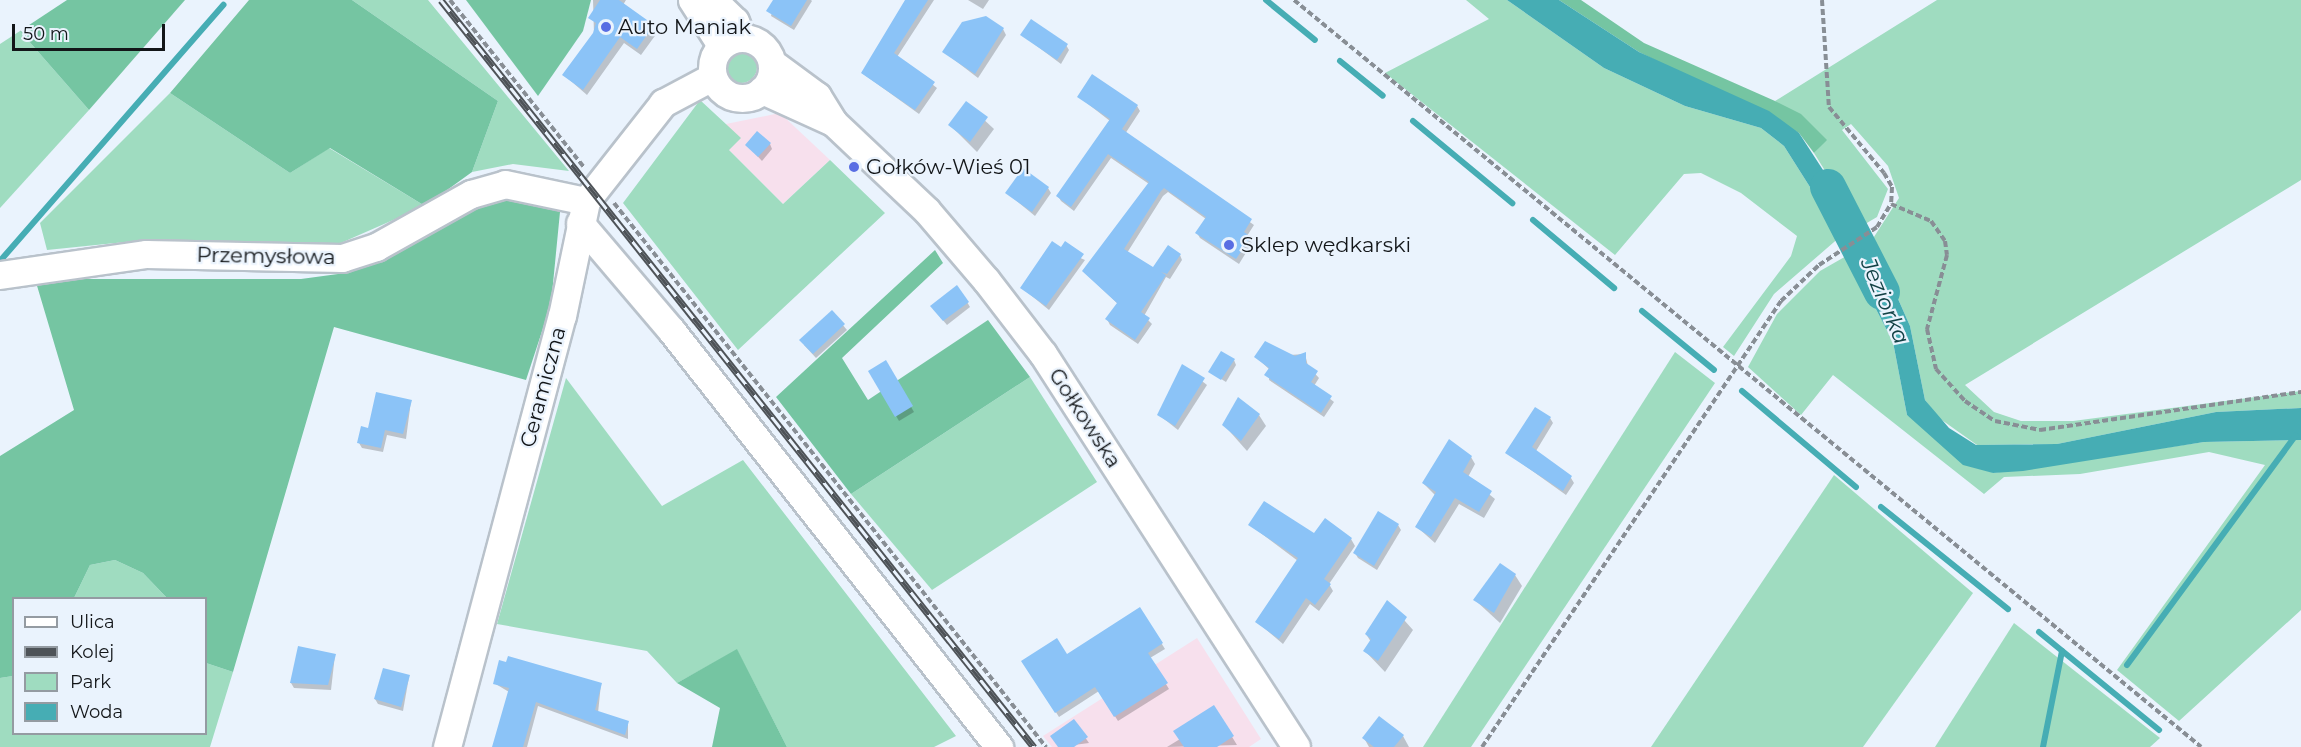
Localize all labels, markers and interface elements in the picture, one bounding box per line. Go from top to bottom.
scale bar [15,12,168,50]
place label: Auto Maniak [618,14,751,40]
marker: Auto Maniak [599,20,613,34]
text: 50 m [23,23,69,45]
place label: Gołków-Wieś 01 [866,154,1031,180]
marker: Gołków-Wieś 01 [847,160,861,174]
place label: Sklep wędkarski [1241,232,1411,258]
marker: Sklep wędkarski [1222,238,1236,252]
street label: Przemysłowa [196,242,336,270]
water label: Jeziorka [1855,254,1915,348]
street label: Ceramiczna [515,324,571,450]
street label: Gołkowska [1044,364,1126,472]
legend [12,597,207,735]
text: Ulica [70,611,115,633]
text: Kolej [70,641,114,663]
text: Park [70,671,111,693]
text: Woda [70,701,123,723]

